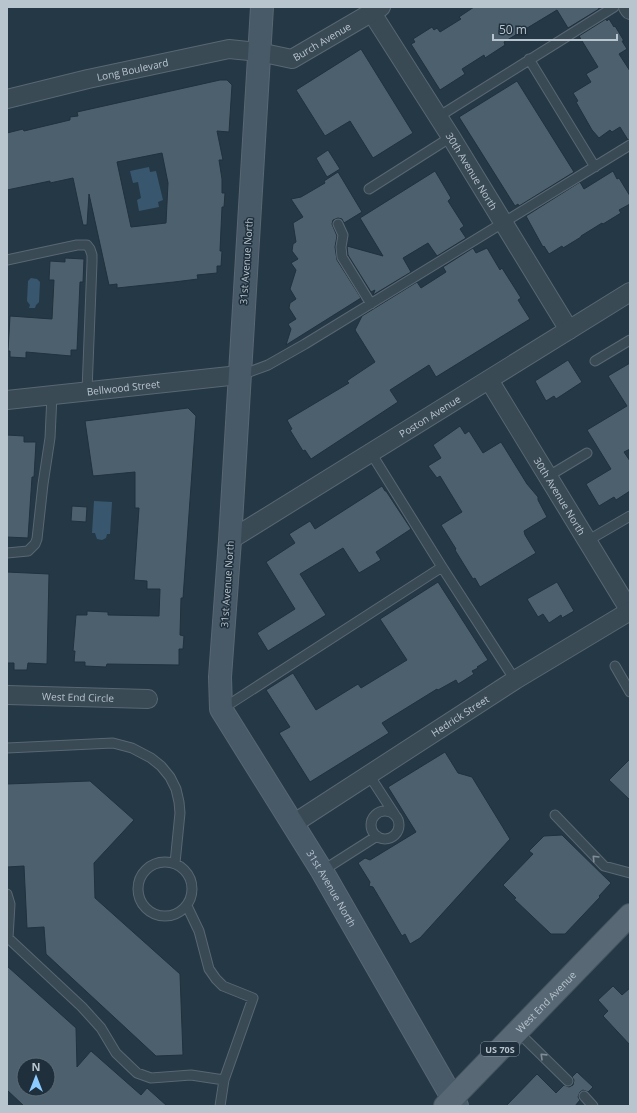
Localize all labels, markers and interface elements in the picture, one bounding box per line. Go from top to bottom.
scale bar [493,16,617,42]
street label: Burch Avenue [290,19,354,64]
text: 50 m [499,21,527,38]
street label: Long Boulevard [95,55,170,84]
street label: 30th Avenue North [443,130,501,213]
street label: 31st Avenue North [236,217,256,305]
street label: Bellwood Street [86,377,161,398]
street label: Poston Avenue [396,392,463,441]
street label: 30th Avenue North [531,455,589,538]
street label: 31st Avenue North [217,540,237,628]
street label: West End Circle [42,689,115,705]
street label: Hedrick Street [428,692,492,740]
street label: 31st Avenue North [303,847,360,929]
one-way arrow [592,855,600,863]
street label: West End Avenue [513,968,579,1036]
road number: US 70S [481,1042,519,1056]
one-way arrow [540,1053,548,1061]
north arrow [16,1057,56,1097]
text: N [32,1059,40,1074]

